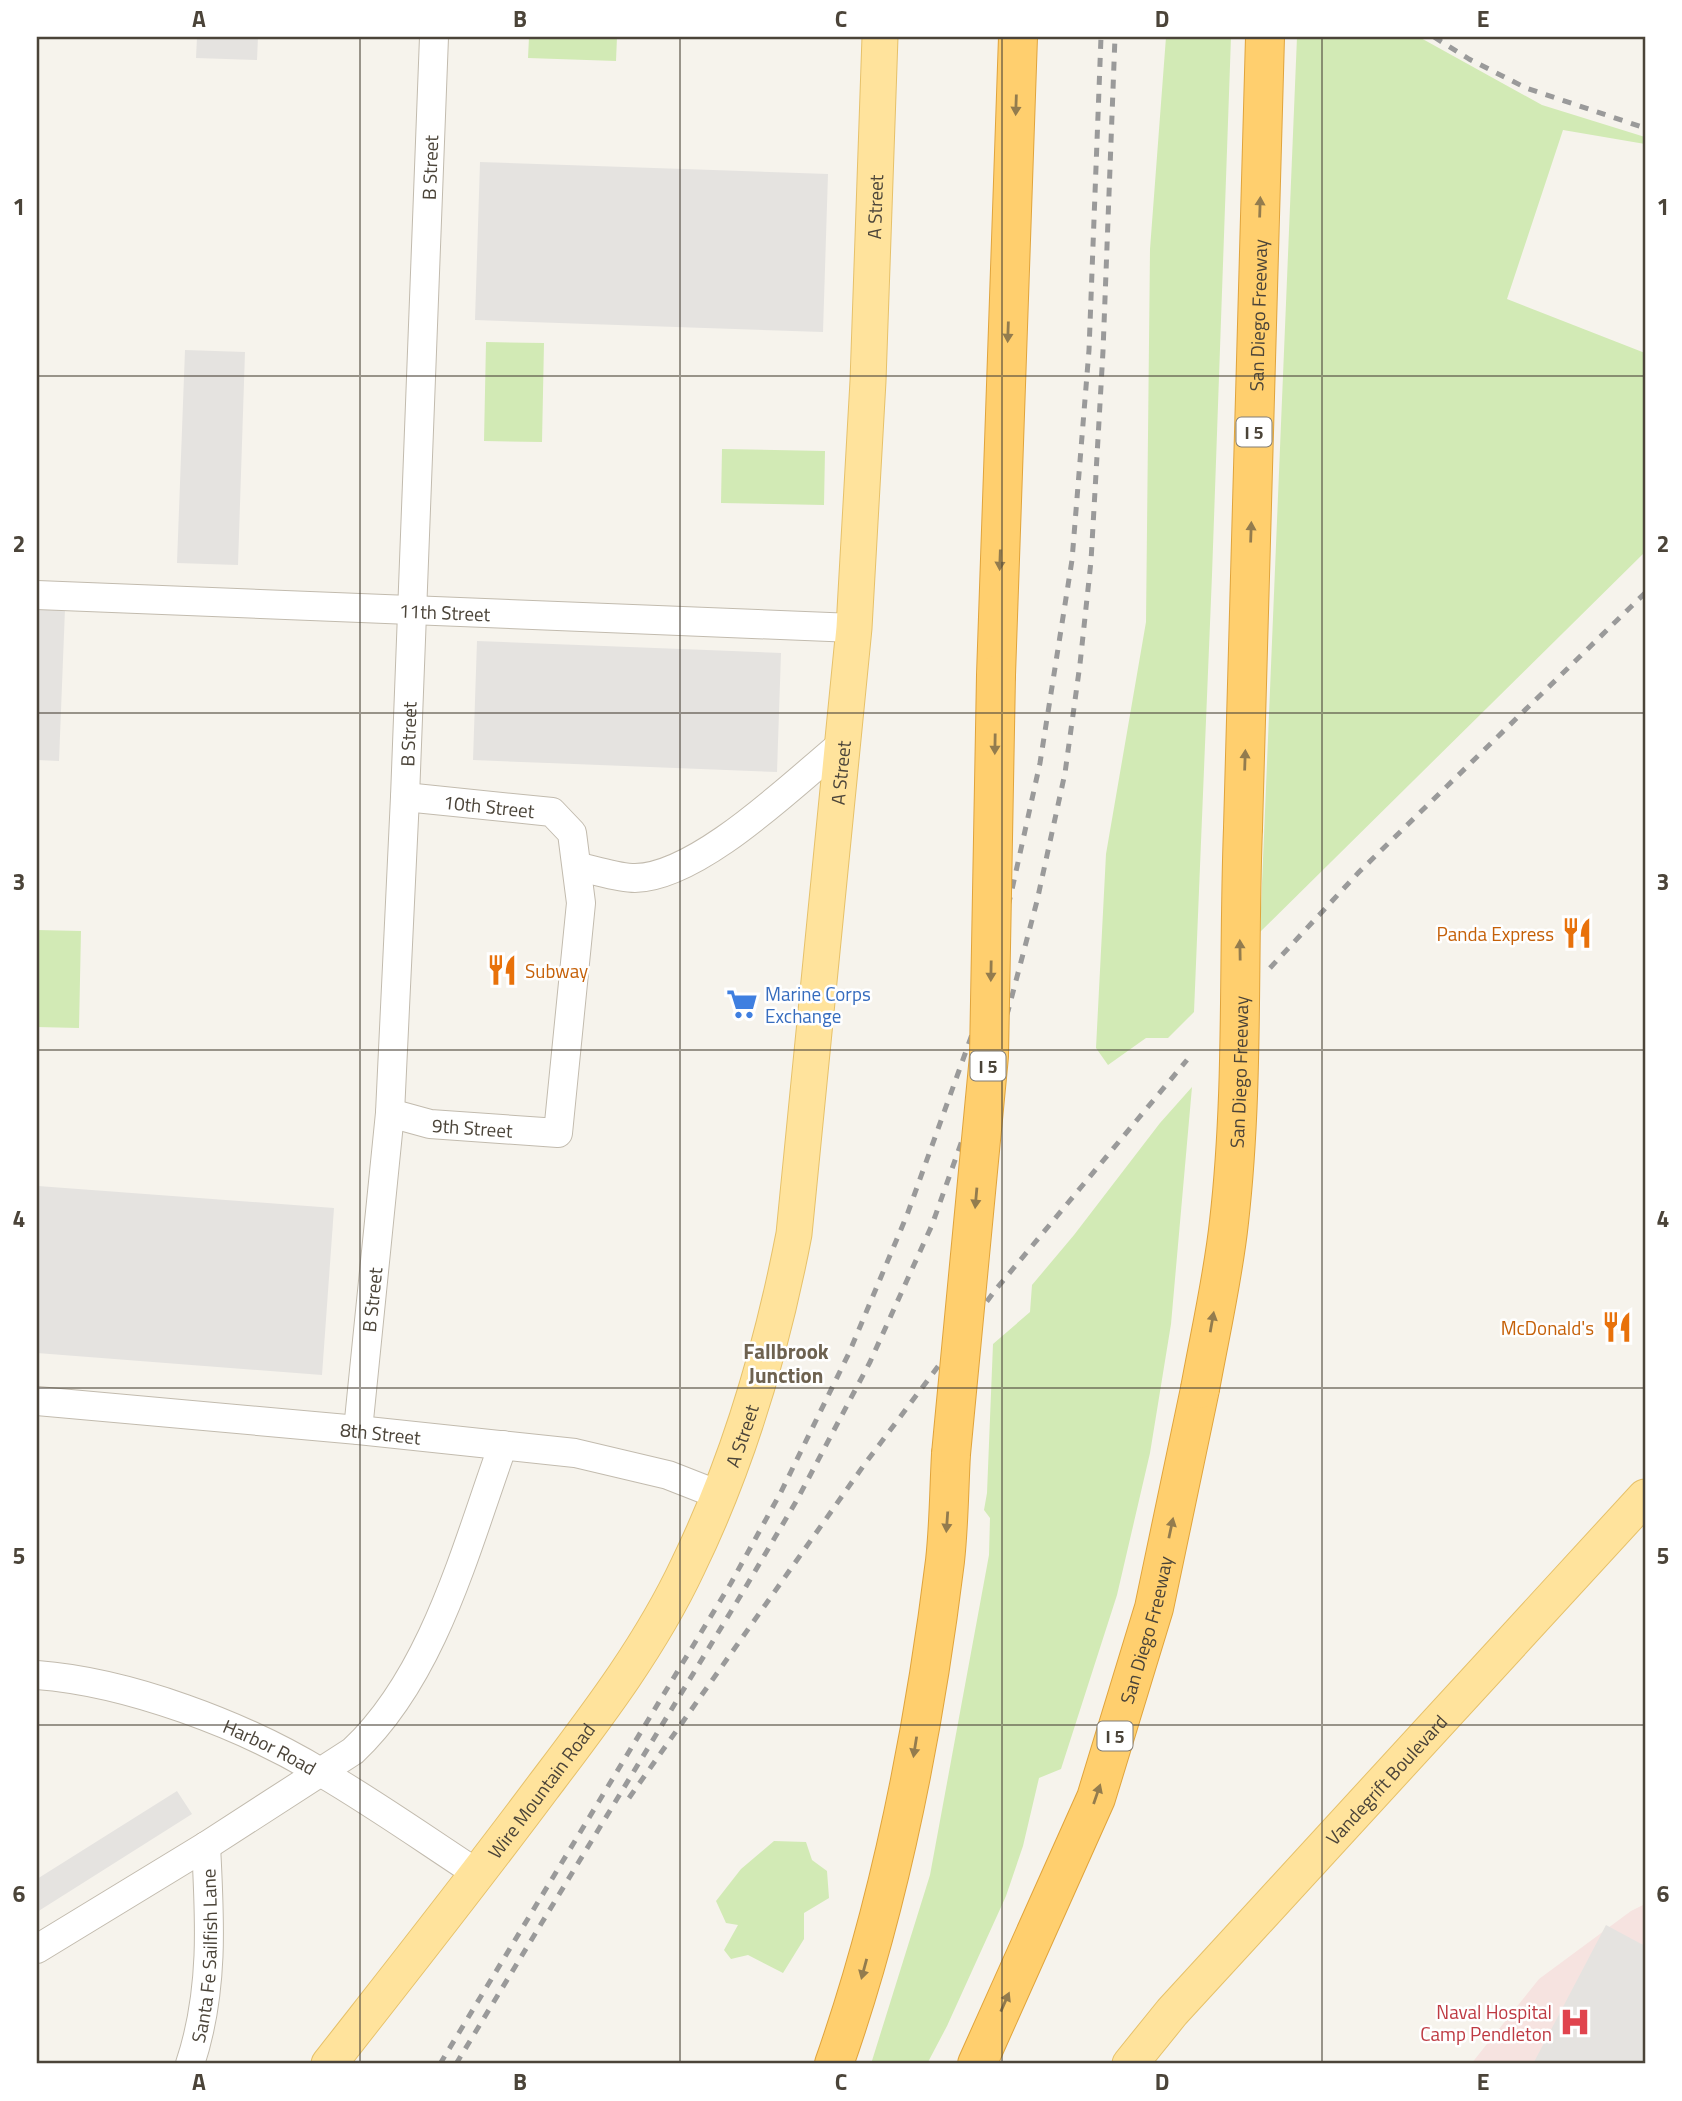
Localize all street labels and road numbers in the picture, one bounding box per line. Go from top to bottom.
street label: B Street [413,134,445,200]
street label: A Street [858,174,890,240]
street label: San Diego Freeway [1241,239,1274,392]
road number: I 5 [1236,418,1272,446]
street label: 11th Street [398,595,491,628]
street label: B Street [392,701,423,767]
street label: A Street [822,739,857,806]
street label: 10th Street [442,787,536,825]
street label: San Diego Freeway [1221,996,1255,1149]
road number: I 5 [970,1051,1006,1080]
street label: 9th Street [431,1110,514,1144]
street label: B Street [353,1266,389,1333]
street label: A Street [717,1400,765,1471]
street label: 8th Street [339,1414,423,1451]
street label: San Diego Freeway [1111,1553,1179,1707]
street label: Vandegrift Boulevard [1318,1707,1453,1851]
street label: Harbor Road [219,1711,322,1781]
street label: Wire Mountain Road [480,1716,601,1864]
road number: I 5 [1098,1722,1132,1750]
street label: Santa Fe Sailfish Lane [182,1868,224,2046]

